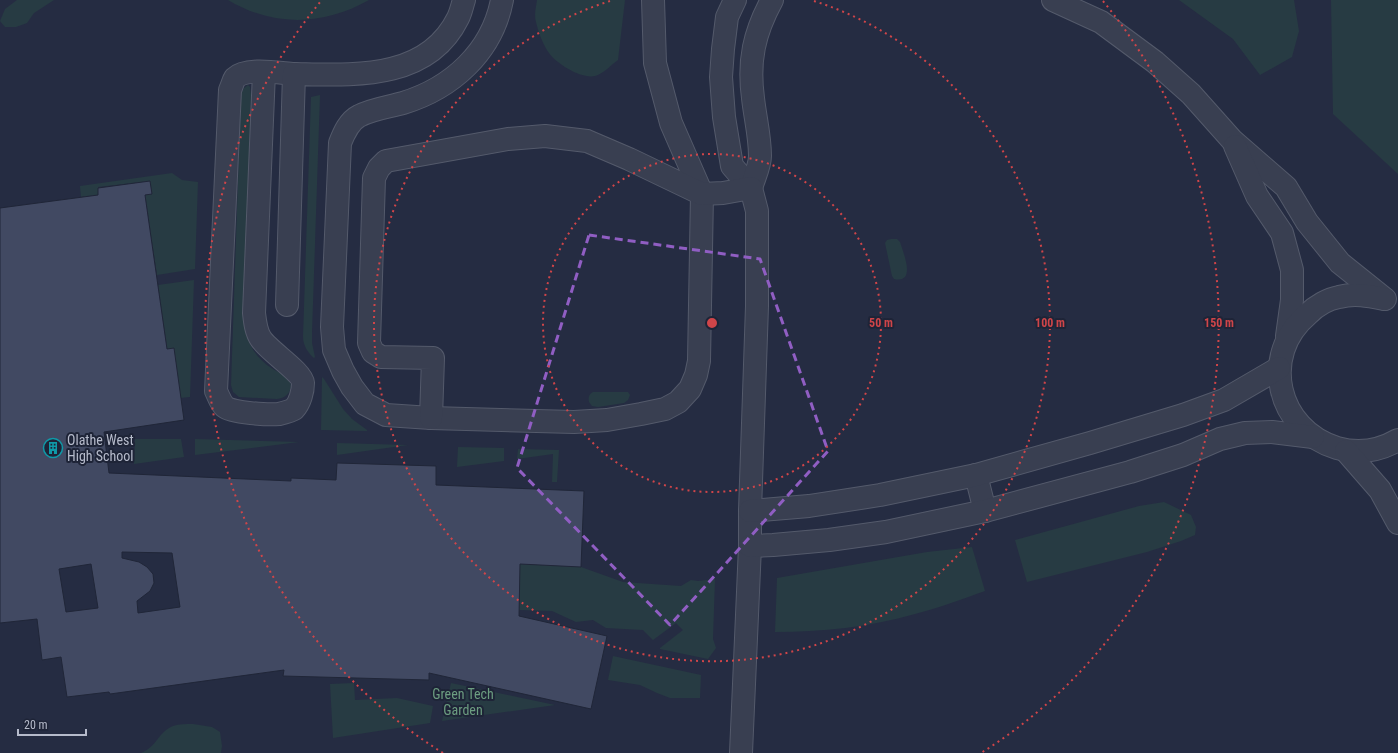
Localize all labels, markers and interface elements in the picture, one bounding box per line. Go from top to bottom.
centre of rings [705,316,719,330]
text: 50 m [869,316,893,330]
text: 100 m [1035,316,1065,330]
text: 150 m [1204,316,1234,330]
place label: Olathe West High School [67,432,134,464]
building icon: Olathe West High School [42,437,64,459]
park label: Green Tech Garden [432,686,494,718]
scale bar [18,711,86,737]
text: 20 m [24,718,48,732]

